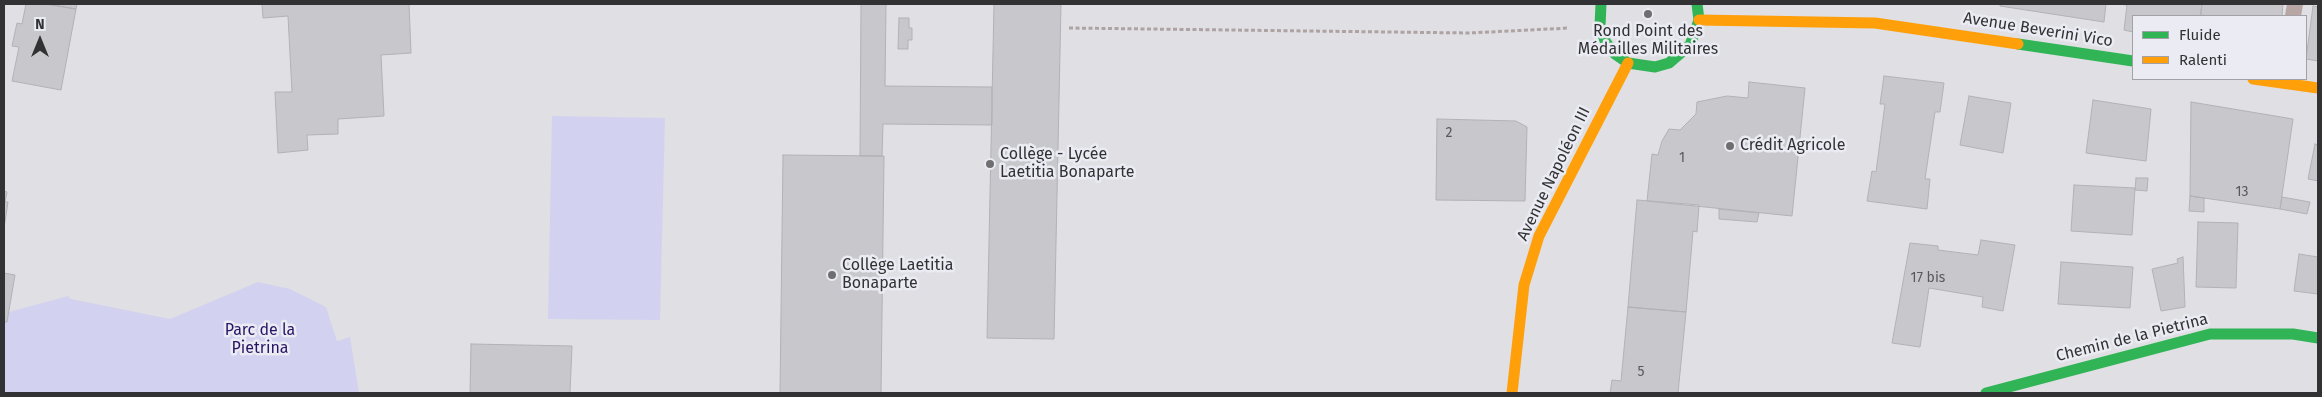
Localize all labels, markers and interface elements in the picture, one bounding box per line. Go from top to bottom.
marker: Rond Point des Médailles Militaires [1642,8,1654,20]
street label: Avenue Beverini Vico [1962,9,2114,51]
north arrow [15,15,65,65]
legend [2132,15,2307,80]
text: N [35,16,45,33]
place label: Rond Point des Médailles Militaires [1578,22,1718,60]
text: Fluide [2179,26,2221,44]
text: Ralenti [2179,51,2227,69]
street label: Avenue Napoléon III [1513,104,1595,244]
house number: 2 [1446,125,1452,141]
place label: Crédit Agricole [1740,136,1845,156]
marker: Crédit Agricole [1724,140,1736,152]
place label: Collège - Lycée Laetitia Bonaparte [1000,145,1134,183]
house number: 1 [1679,150,1685,166]
marker: Collège - Lycée Laetitia Bonaparte [984,158,996,170]
house number: 13 [2235,184,2249,200]
place label: Collège Laetitia Bonaparte [842,256,954,294]
marker: Collège Laetitia Bonaparte [826,269,838,281]
house number: 17 bis [1911,270,1945,286]
street label: Chemin de la Pietrina [2054,310,2210,366]
park label: Parc de la Pietrina [225,321,295,359]
house number: 5 [1637,364,1645,380]

